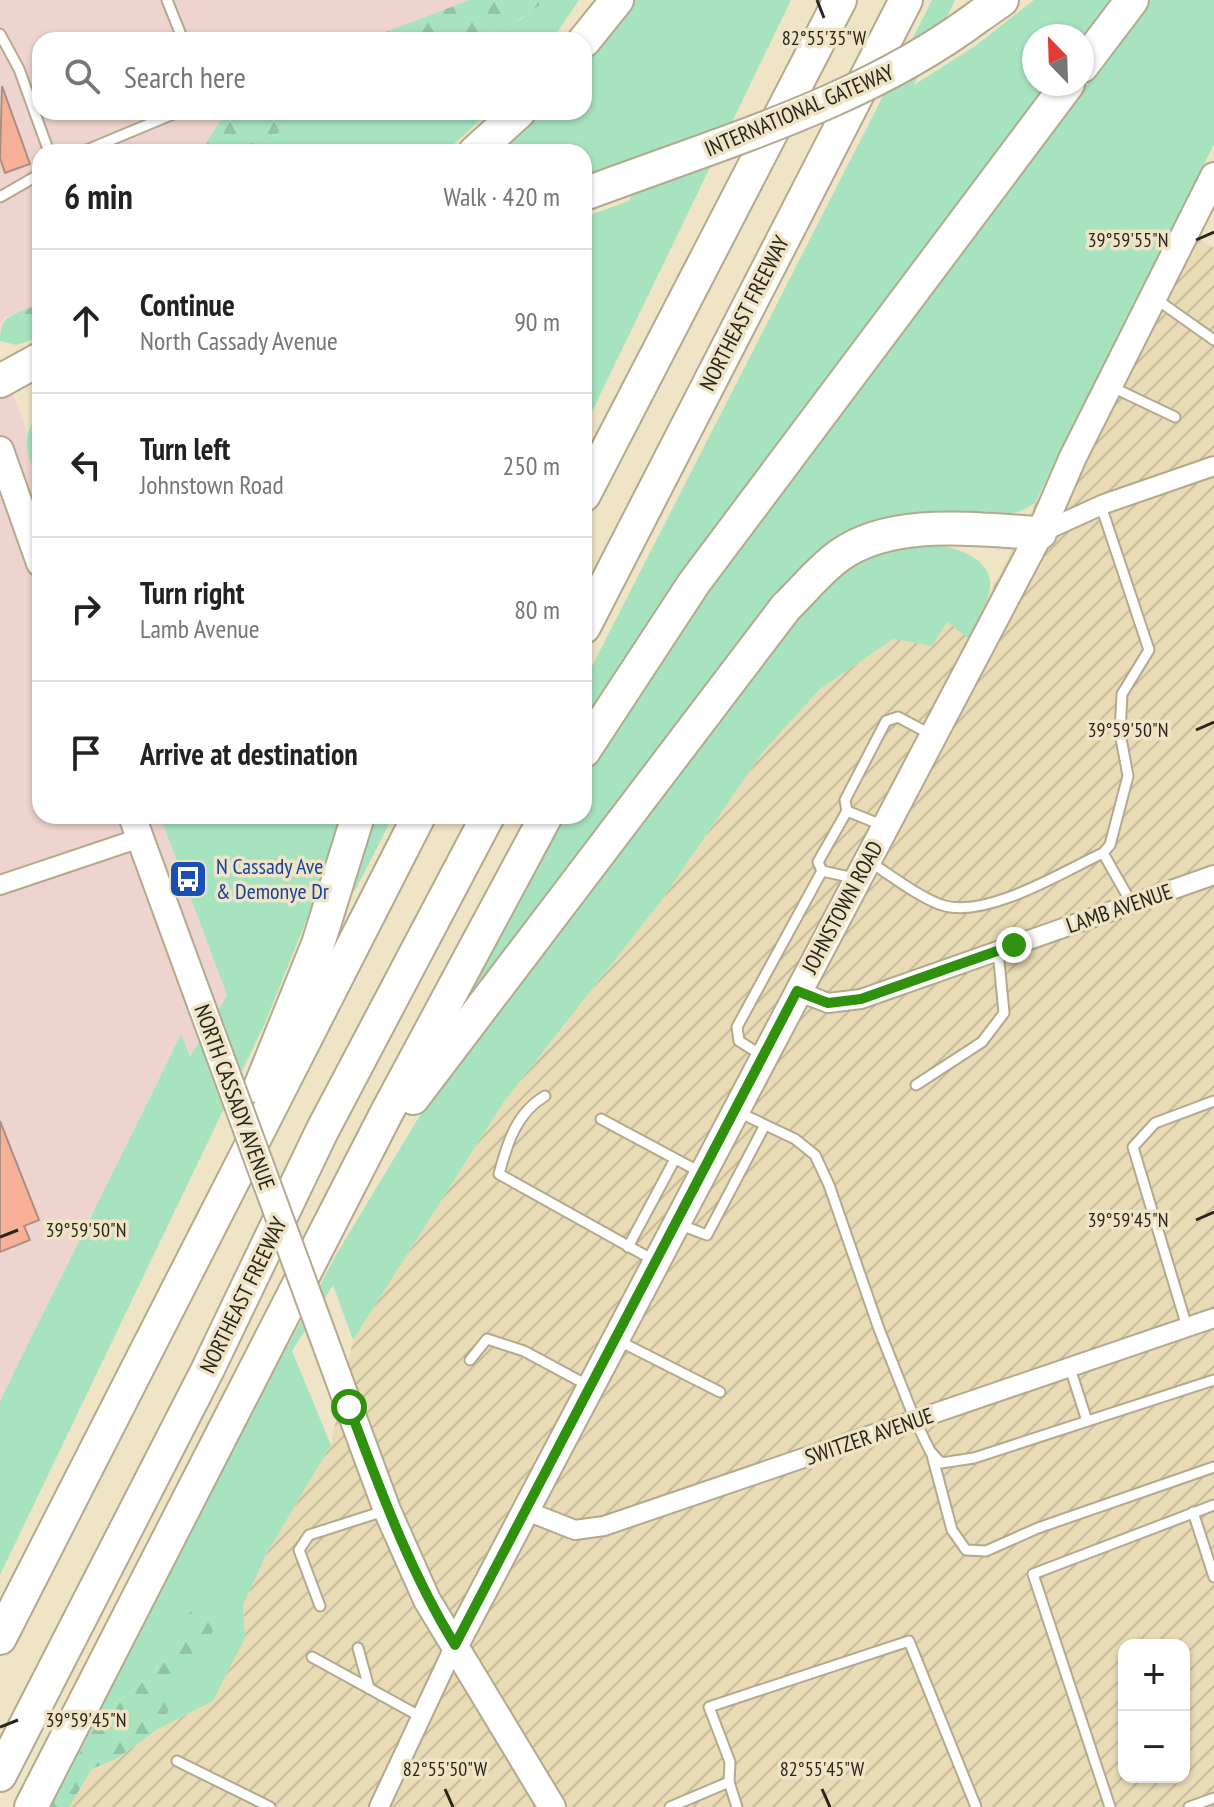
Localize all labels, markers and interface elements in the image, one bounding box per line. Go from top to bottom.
north arrow [1022,24,1094,96]
text: 82°55'35"W [782,25,867,51]
search box [32,32,592,120]
icon: search [60,54,104,98]
text: Search here [124,57,246,96]
street label: INTERNATIONAL GATEWAY [700,57,898,163]
text: 6 min [64,174,133,218]
text: Walk · 420 m [443,180,560,213]
text: 39°59'55"N [1088,227,1168,253]
street label: NORTHEAST FREEWAY [693,231,795,395]
text: Continue [140,285,235,324]
icon: ahead [64,299,108,343]
text: 90 m [514,305,560,338]
text: North Cassady Avenue [140,324,338,357]
text: Turn left [140,429,230,468]
icon: left [64,443,108,487]
text: 250 m [502,449,560,482]
text: Johnstown Road [140,468,284,501]
text: Turn right [140,573,244,612]
icon: right [64,587,108,631]
text: 80 m [514,593,560,626]
text: Lamb Avenue [140,612,260,645]
text: 39°59'50"N [1088,717,1168,743]
icon: arrive [64,731,108,775]
text: Arrive at destination [140,734,358,773]
street label: JOHNSTOWN ROAD [795,836,889,979]
place label: N Cassady Ave & Demonye Dr [216,852,329,905]
bus stop icon: N Cassady Ave & Demonye Dr [167,858,209,900]
street label: LAMB AVENUE [1062,877,1176,939]
route end [996,927,1032,963]
street label: NORTH CASSADY AVENUE [188,1000,282,1194]
text: 39°59'45"N [1088,1207,1168,1233]
street label: NORTHEAST FREEWAY [193,1212,293,1378]
text: 39°59'50"N [46,1217,126,1243]
route start [331,1389,367,1425]
street label: SWITZER AVENUE [801,1401,937,1471]
map controls [1118,1639,1190,1783]
button: + [1118,1639,1190,1711]
text: 39°59'45"N [46,1707,126,1733]
button: − [1118,1711,1190,1783]
text: 82°55'50"W [403,1756,488,1782]
text: 82°55'45"W [780,1756,865,1782]

